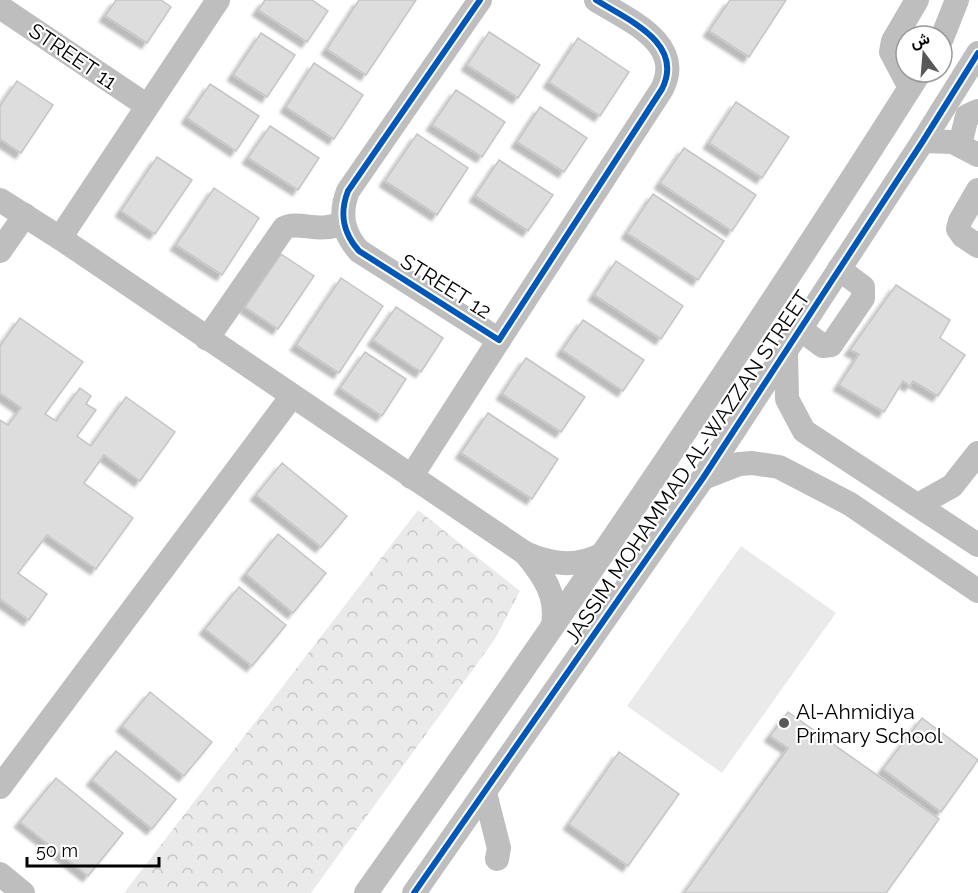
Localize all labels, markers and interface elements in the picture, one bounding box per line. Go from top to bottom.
street label: STREET 11 [24,18,122,94]
north arrow [894,24,954,84]
text: ش [908,28,932,52]
street label: STREET 12 [396,248,496,324]
street label: JASSIM MOHAMMAD AL-WAZZAN STREET [559,285,815,648]
place label: Al-Ahmidiya Primary School [796,699,943,748]
marker: Al-Ahmidiya Primary School [777,716,791,730]
scale bar [27,830,159,868]
text: 50 m [36,840,78,861]

